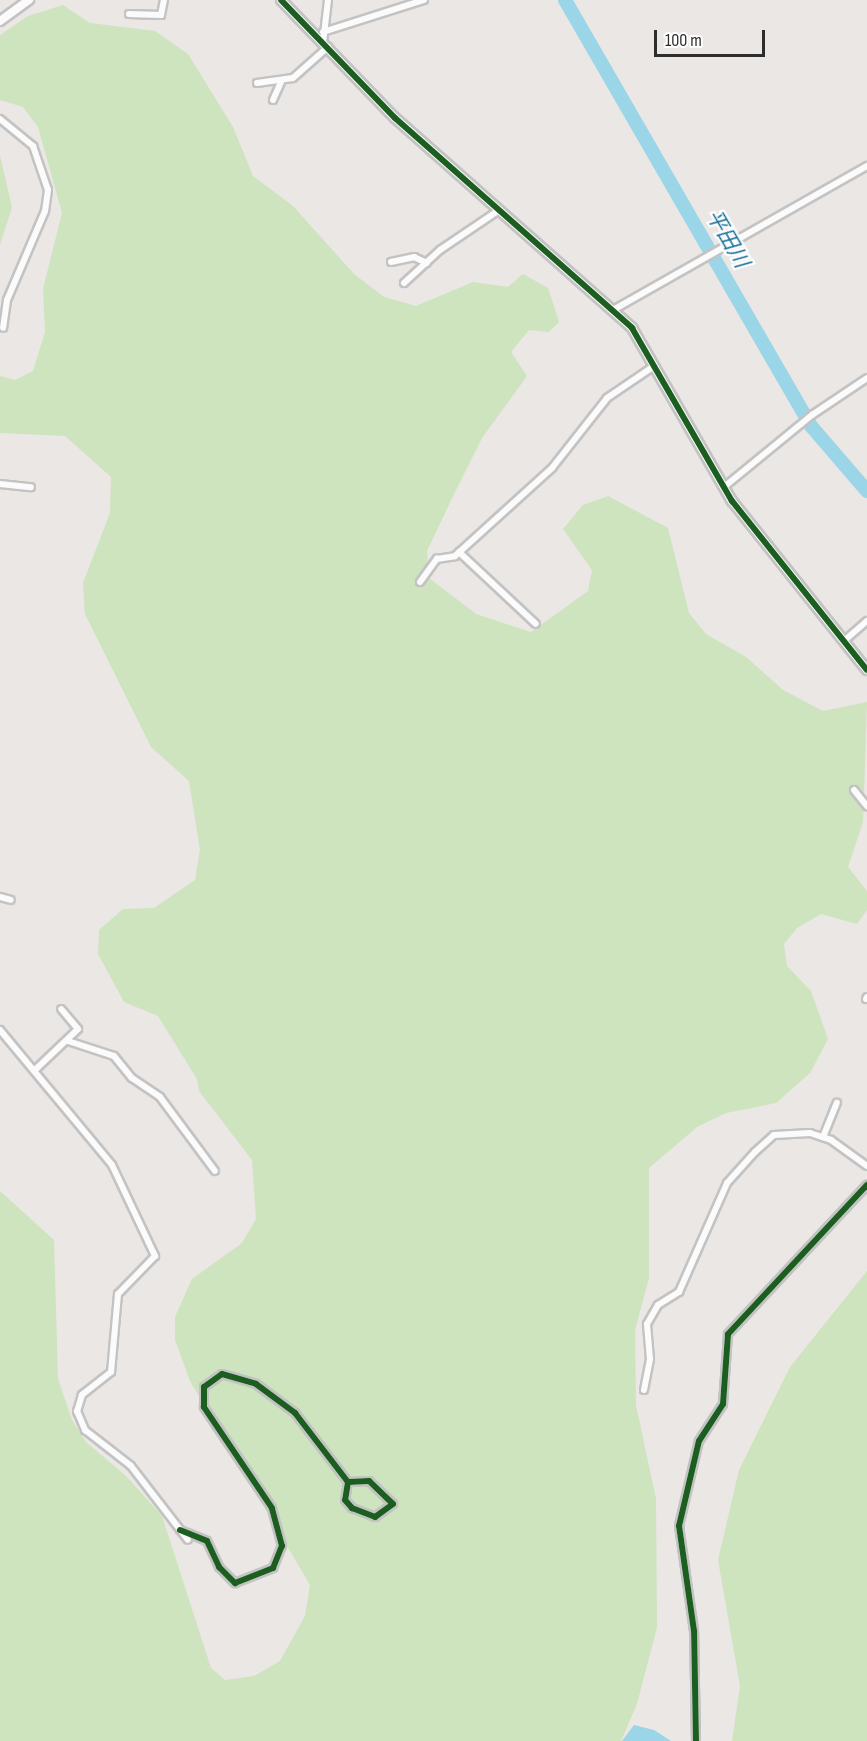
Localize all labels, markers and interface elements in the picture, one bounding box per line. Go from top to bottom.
scale bar [657,18,768,56]
text: 100 m [665,30,702,51]
water label: 平田川 [700,205,754,273]

